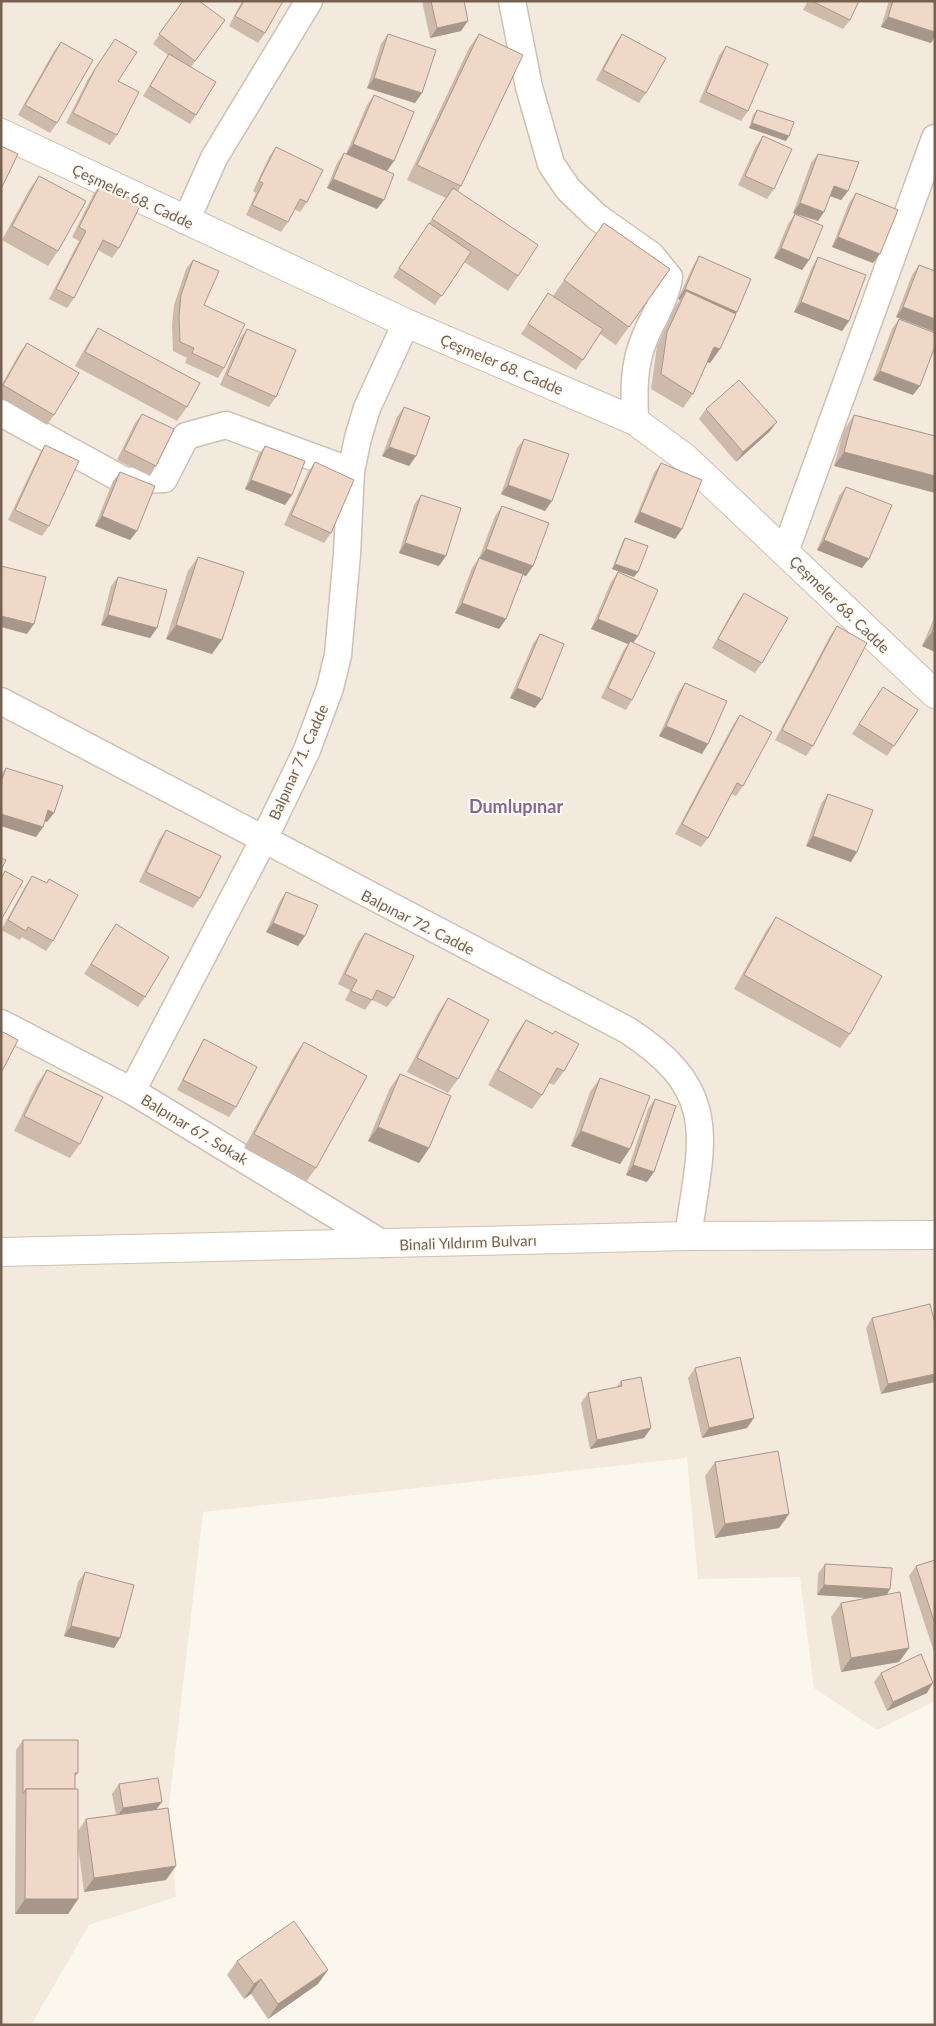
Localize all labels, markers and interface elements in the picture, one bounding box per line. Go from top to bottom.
street label: Çeşmeler 68. Cadde [69,160,197,232]
street label: Çeşmeler 68. Cadde [438,330,566,398]
street label: Çeşmeler 68. Cadde [786,552,894,656]
street label: Balpınar 71. Cadde [264,701,332,822]
district label: Dumlupınar [469,795,563,817]
street label: Balpınar 72. Cadde [359,886,478,958]
street label: Balpınar 67. Sokak [138,1090,252,1168]
street label: Binali Yıldırım Bulvarı [399,1231,537,1253]

